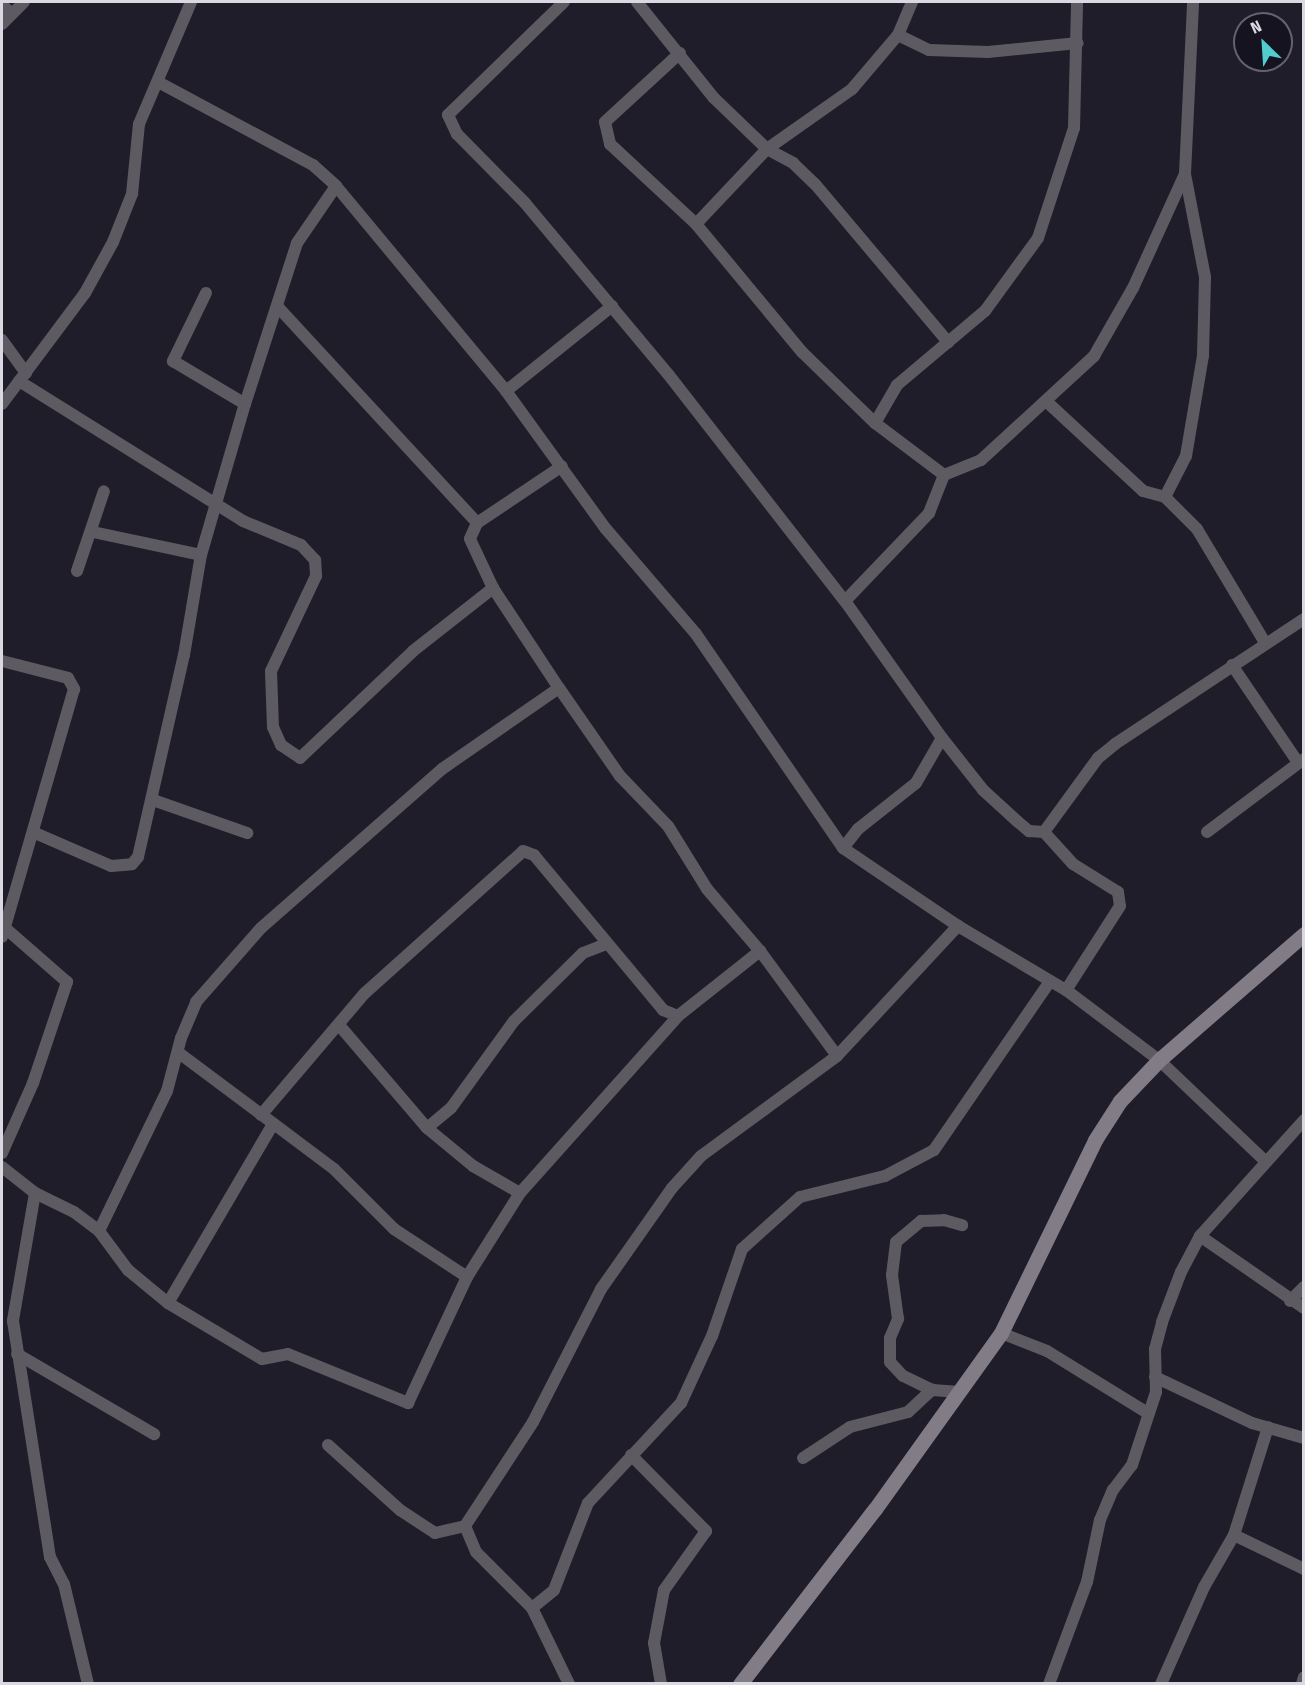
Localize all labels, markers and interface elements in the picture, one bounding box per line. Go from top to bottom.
north arrow [1233,12,1293,72]
text: N [1248,16,1264,38]

